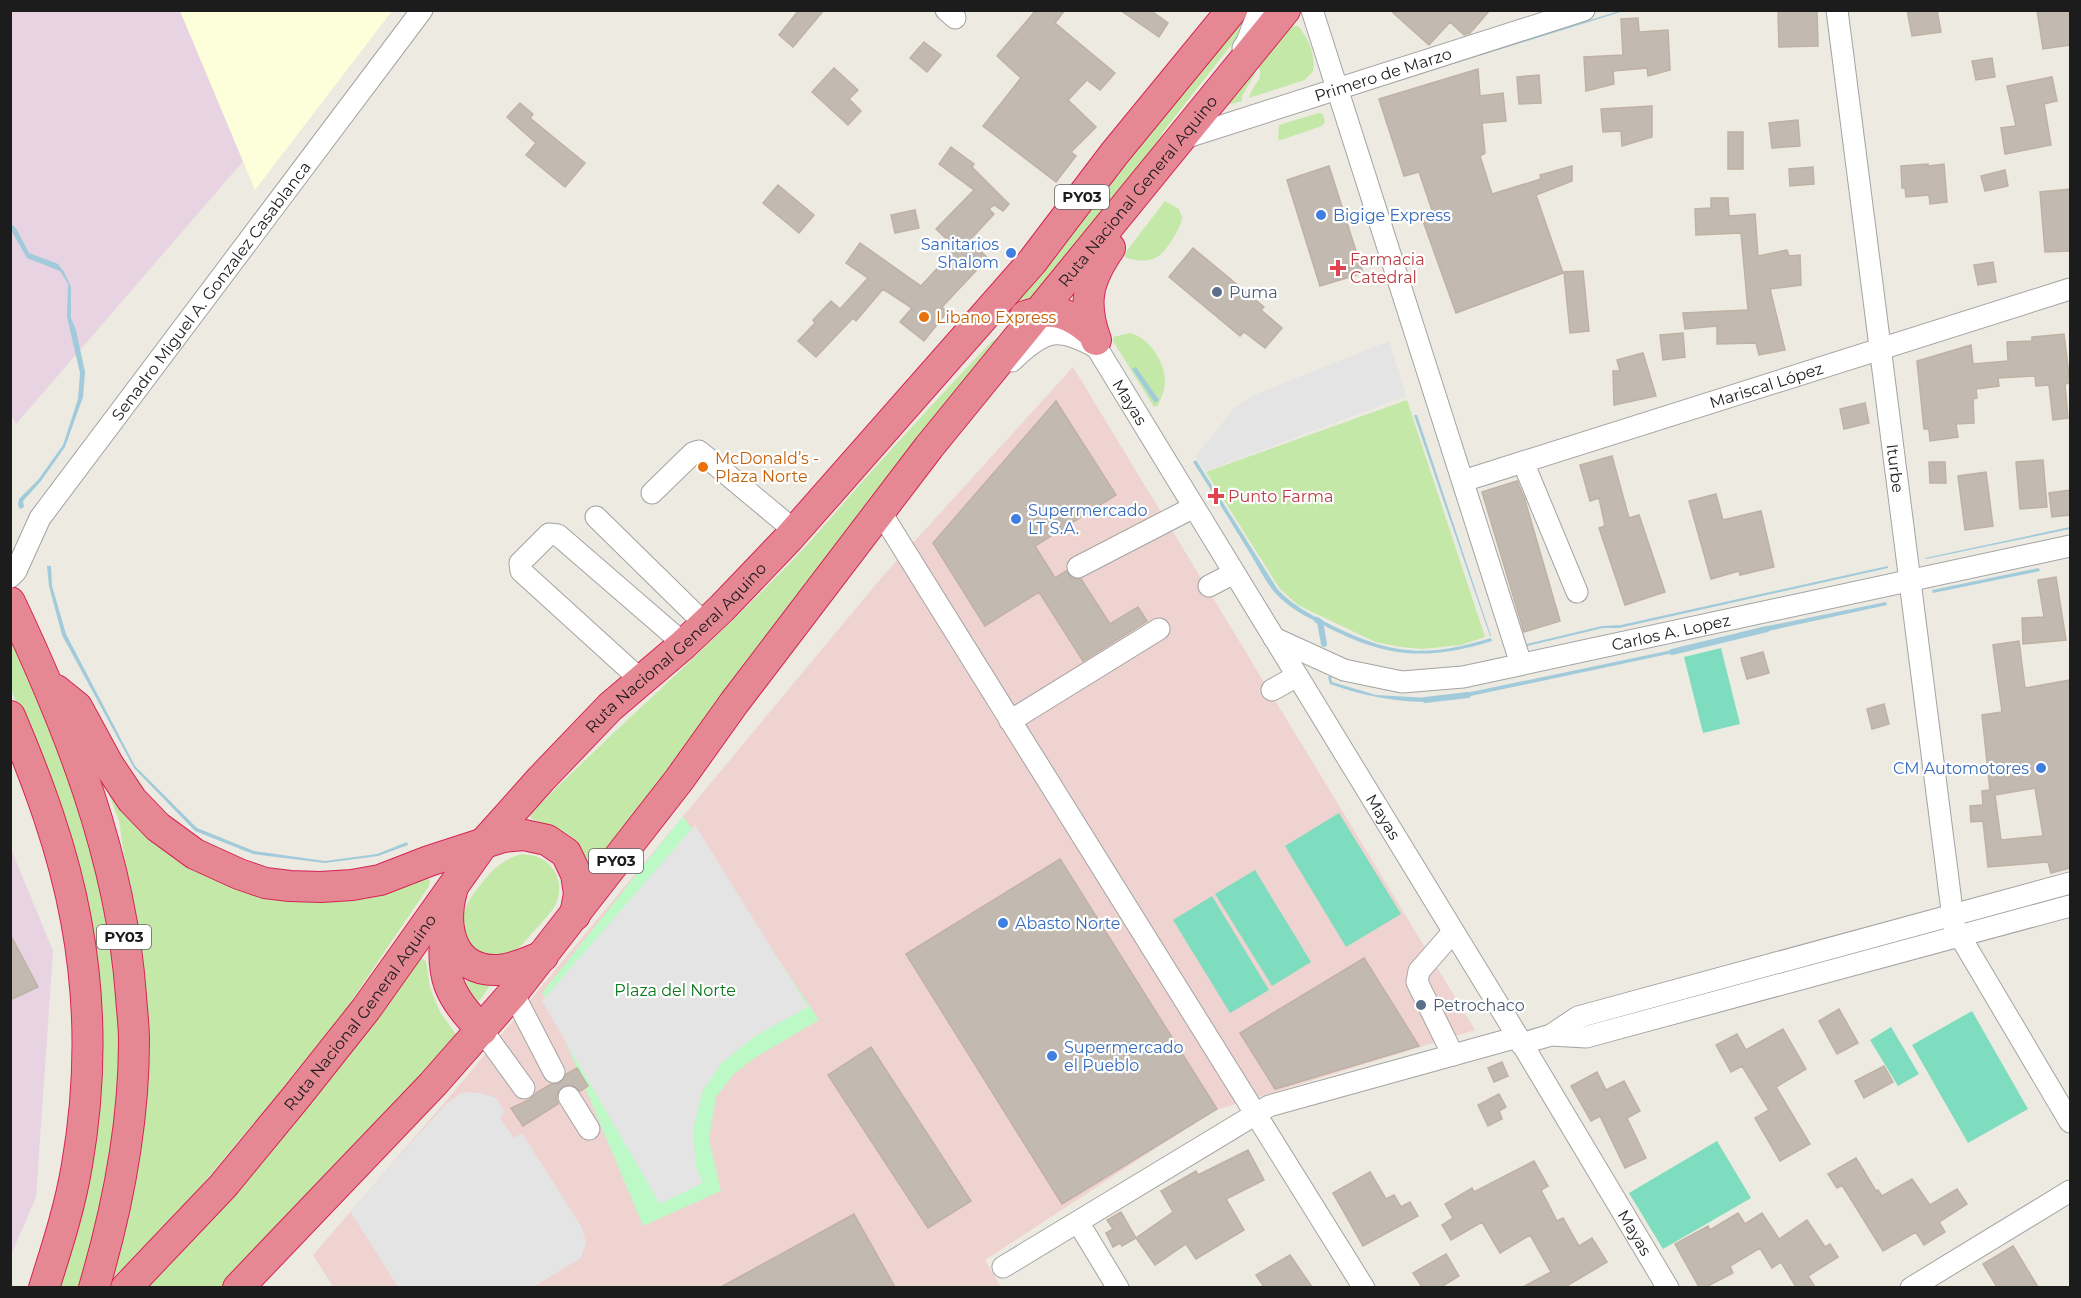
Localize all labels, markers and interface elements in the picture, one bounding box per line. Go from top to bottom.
street label: Primero de Marzo [1312,44,1454,106]
street label: Ruta Nacional General Aquino [1054,92,1221,291]
street label: Senadro Miguel A. Gonzalez Casablanca [108,158,315,424]
road number: PY03 [1055,185,1109,209]
place label: Bigige Express [1333,206,1451,225]
marker: Bigige Express [1314,208,1328,222]
place label: Sanitarios Shalom [921,235,999,272]
marker: Sanitarios Shalom [1004,246,1018,260]
place label: Farmacia Catedral [1350,250,1425,287]
marker: Farmacia Catedral [1331,261,1345,275]
place label: Puma [1229,283,1278,302]
marker: Puma [1210,285,1224,299]
place label: Libano Express [936,308,1057,327]
marker: Libano Express [917,310,931,324]
street label: Mariscal López [1707,359,1826,412]
street label: Mayas [1108,376,1151,429]
street label: Iturbe [1883,443,1908,494]
place label: McDonald’s - Plaza Norte [715,449,819,486]
marker: McDonald’s - Plaza Norte [696,460,710,474]
place label: Punto Farma [1228,487,1333,506]
marker: Punto Farma [1209,489,1223,503]
place label: Supermercado LT S.A. [1028,501,1148,538]
marker: Supermercado LT S.A. [1009,512,1023,526]
street label: Ruta Nacional General Aquino [581,559,770,737]
street label: Carlos A. Lopez [1610,611,1732,655]
place label: CM Automotores [1893,759,2029,778]
marker: CM Automotores [2034,761,2048,775]
street label: Mayas [1362,791,1404,844]
road number: PY03 [589,849,643,873]
street label: Ruta Nacional General Aquino [280,911,440,1115]
place label: Abasto Norte [1015,914,1121,933]
marker: Abasto Norte [996,916,1010,930]
road number: PY03 [97,925,151,949]
park label: Plaza del Norte [614,981,736,1000]
place label: Petrochaco [1433,996,1525,1015]
marker: Petrochaco [1414,998,1428,1012]
place label: Supermercado el Pueblo [1064,1038,1184,1075]
marker: Supermercado el Pueblo [1045,1049,1059,1063]
street label: Mayas [1613,1207,1656,1259]

